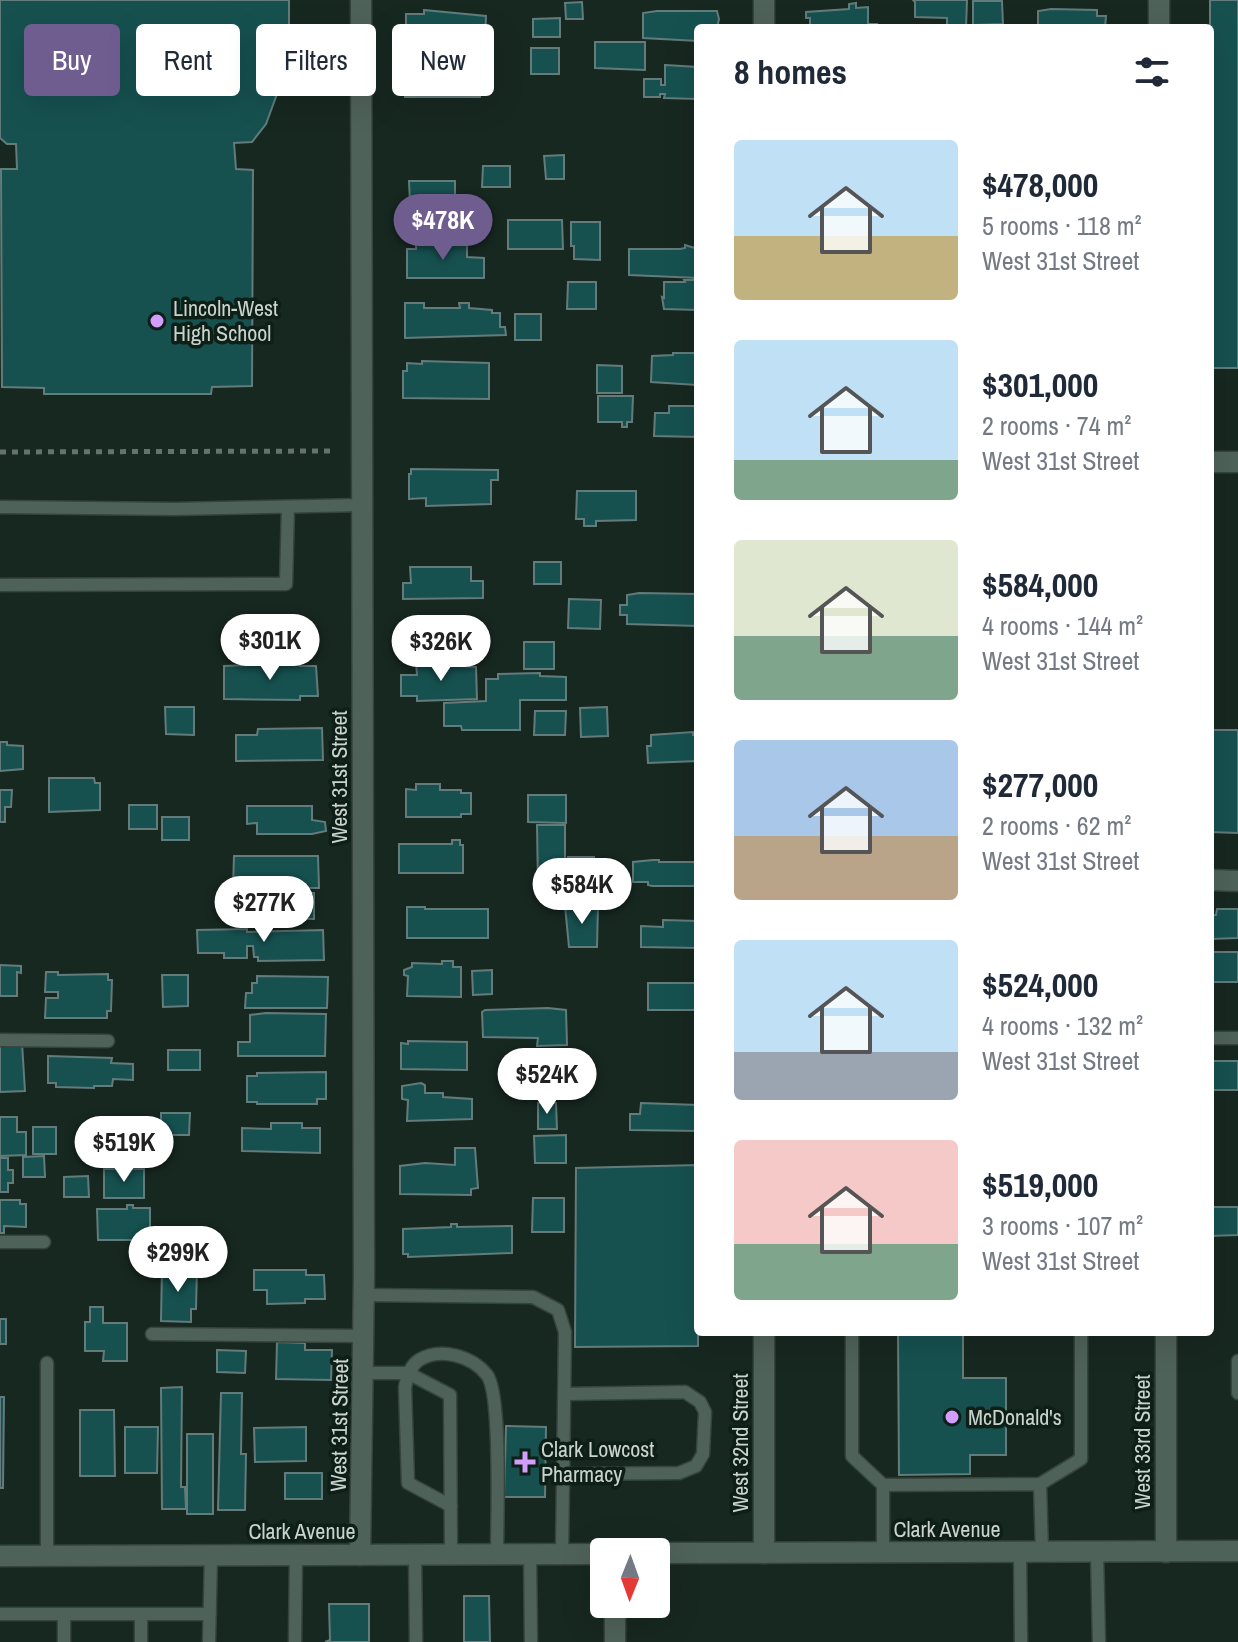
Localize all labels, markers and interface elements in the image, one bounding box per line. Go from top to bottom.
chip: Buy [24,24,120,96]
chip: Rent [136,24,240,96]
chip: Filters [256,24,376,96]
chip: New [392,24,494,96]
text: 8 homes [734,49,847,95]
icon: filters [1130,50,1174,94]
text: $478,000 [982,162,1098,208]
icon: home [798,172,894,268]
pin: $478K [387,194,499,262]
text: $478K [412,202,474,237]
text: 5 rooms · 118 m² [982,208,1142,243]
text: West 31st Street [982,243,1139,278]
place label: Lincoln-West High School [173,293,278,348]
marker: Lincoln-West High School [148,312,166,330]
text: $301,000 [982,362,1098,408]
icon: home [798,372,894,468]
text: 2 rooms · 74 m² [982,408,1131,443]
text: West 31st Street [982,443,1139,478]
text: $584,000 [982,562,1098,608]
icon: home [798,572,894,668]
text: 4 rooms · 144 m² [982,608,1143,643]
pin: $301K [214,614,326,682]
pin: $326K [385,615,497,683]
text: $301K [239,622,301,657]
text: $326K [410,623,472,658]
text: West 31st Street [982,643,1139,678]
street label: West 31st Street [324,710,354,844]
text: $277,000 [982,762,1098,808]
icon: home [798,772,894,868]
text: 2 rooms · 62 m² [982,808,1131,843]
text: West 31st Street [982,843,1139,878]
pin: $584K [526,858,638,926]
text: $584K [551,866,613,901]
pin: $277K [208,876,320,944]
text: $277K [233,884,295,919]
text: $524,000 [982,962,1098,1008]
icon: home [798,972,894,1068]
text: 4 rooms · 132 m² [982,1008,1143,1043]
text: West 31st Street [982,1043,1139,1078]
pin: $524K [491,1048,603,1116]
text: $524K [516,1056,578,1091]
pin: $519K [68,1116,180,1184]
text: $519K [93,1124,155,1159]
text: $519,000 [982,1162,1098,1208]
icon: home [798,1172,894,1268]
text: 3 rooms · 107 m² [982,1208,1143,1243]
pin: $299K [122,1226,234,1294]
text: $299K [147,1234,209,1269]
text: West 31st Street [982,1243,1139,1278]
street label: West 31st Street [323,1358,355,1492]
street label: West 32nd Street [725,1373,755,1513]
street label: West 33rd Street [1127,1374,1157,1510]
place label: McDonald's [968,1402,1062,1432]
marker: McDonald's [943,1408,961,1426]
place label: Clark Lowcost Pharmacy [541,1434,654,1489]
marker: Clark Lowcost Pharmacy [516,1453,534,1471]
street label: Clark Avenue [894,1514,1001,1544]
street label: Clark Avenue [249,1516,356,1546]
north arrow [590,1538,670,1618]
map controls [590,1538,670,1618]

